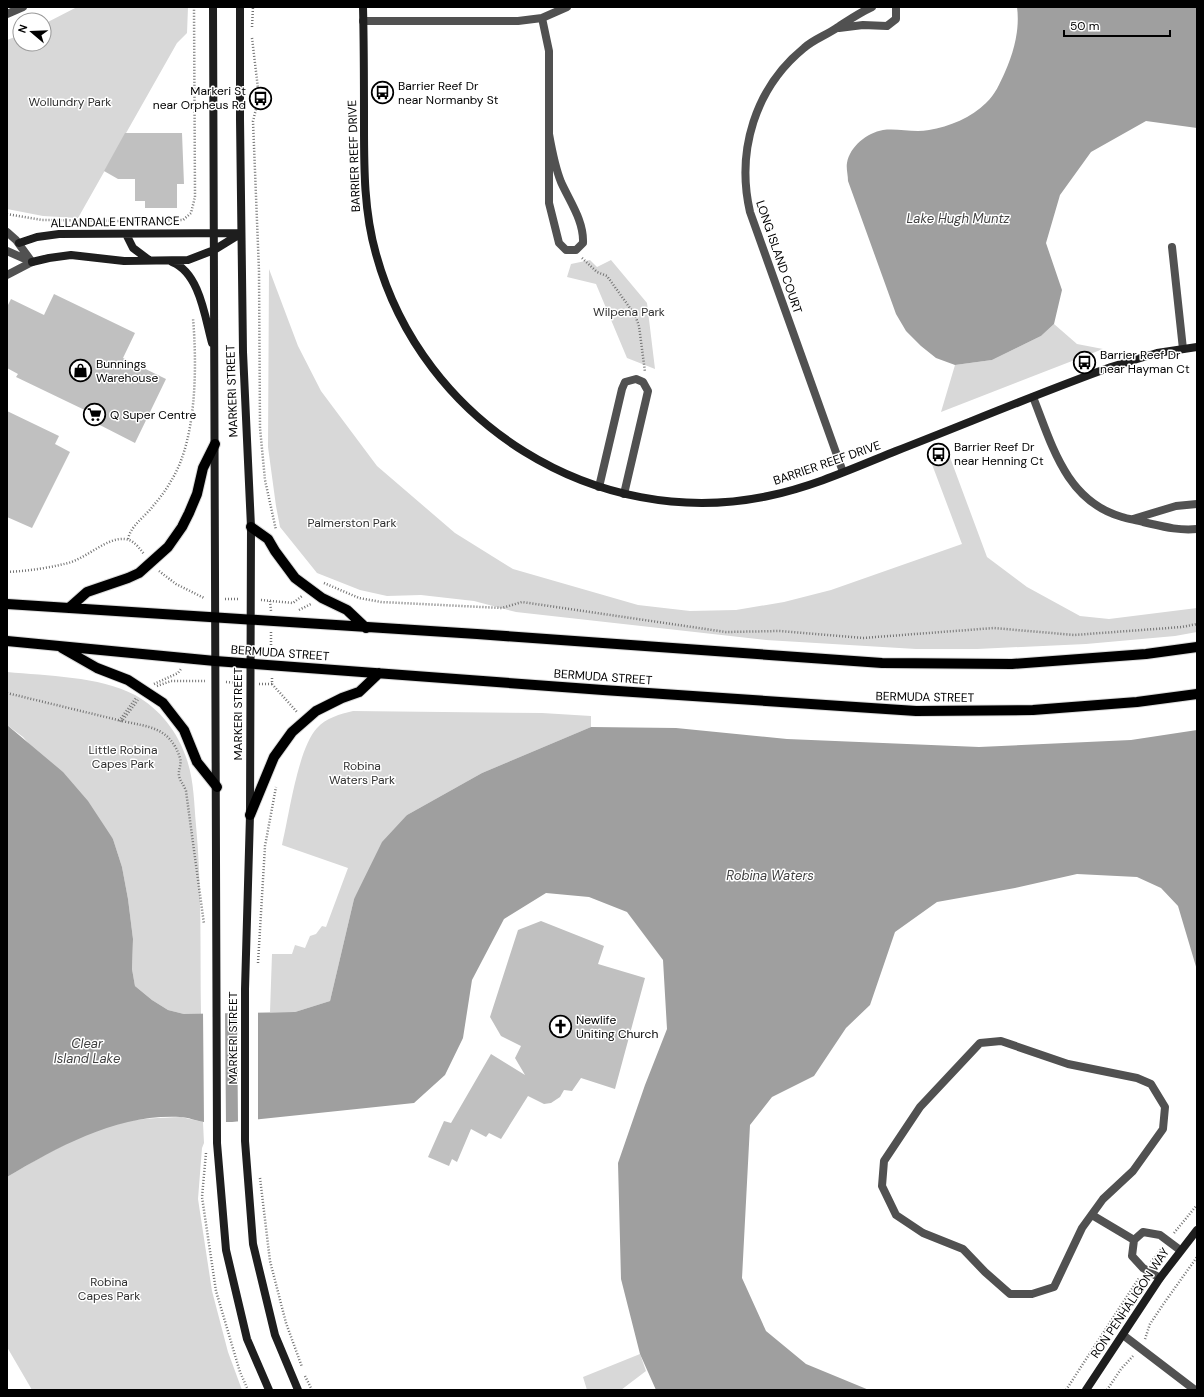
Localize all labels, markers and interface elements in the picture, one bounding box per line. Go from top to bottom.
north arrow [12,12,52,52]
scale bar [1064,12,1170,38]
text: 50 m [1070,18,1099,34]
text: N [15,23,30,35]
place label: Barrier Reef Dr near Normanby St [398,78,499,108]
bus stop icon: Barrier Reef Dr near Normanby St [370,80,396,106]
place label: Markeri St near Orpheus Rd [153,83,246,113]
bus stop icon: Markeri St near Orpheus Rd [248,85,274,111]
park label: Wollundry Park [29,94,111,110]
street label: BARRIER REEF DRIVE [344,99,364,213]
street label: LONG ISLAND COURT [752,198,806,316]
water label: Lake Hugh Muntz [906,210,1011,227]
street label: ALLANDALE ENTRANCE [50,213,180,231]
park label: Wilpena Park [593,304,665,320]
street label: MARKERI STREET [222,344,242,438]
place label: Barrier Reef Dr near Hayman Ct [1100,347,1190,377]
bus stop icon: Barrier Reef Dr near Hayman Ct [1072,349,1098,375]
place label: Bunnings Warehouse [96,356,159,386]
shop icon: Bunnings Warehouse [68,358,94,384]
supermarket icon: Q Super Centre [82,402,108,428]
place label: Q Super Centre [110,407,197,423]
street label: BARRIER REEF DRIVE [771,437,883,489]
place label: Barrier Reef Dr near Henning Ct [954,439,1044,469]
bus stop icon: Barrier Reef Dr near Henning Ct [925,441,951,467]
park label: Palmerston Park [307,515,397,531]
street label: BERMUDA STREET [230,642,330,664]
street label: BERMUDA STREET [553,666,653,688]
street label: MARKERI STREET [230,667,246,761]
street label: BERMUDA STREET [875,688,975,706]
park label: Little Robina Capes Park [89,742,158,772]
park label: Robina Waters Park [329,758,395,788]
water label: Robina Waters [726,867,814,884]
street label: MARKERI STREET [225,991,241,1085]
place label: Newlife Uniting Church [576,1012,658,1042]
church icon: Newlife Uniting Church [547,1014,573,1040]
water label: Clear Island Lake [54,1035,120,1067]
street label: RON PENHALIGON WAY [1087,1245,1173,1361]
park label: Robina Capes Park [78,1274,140,1304]

